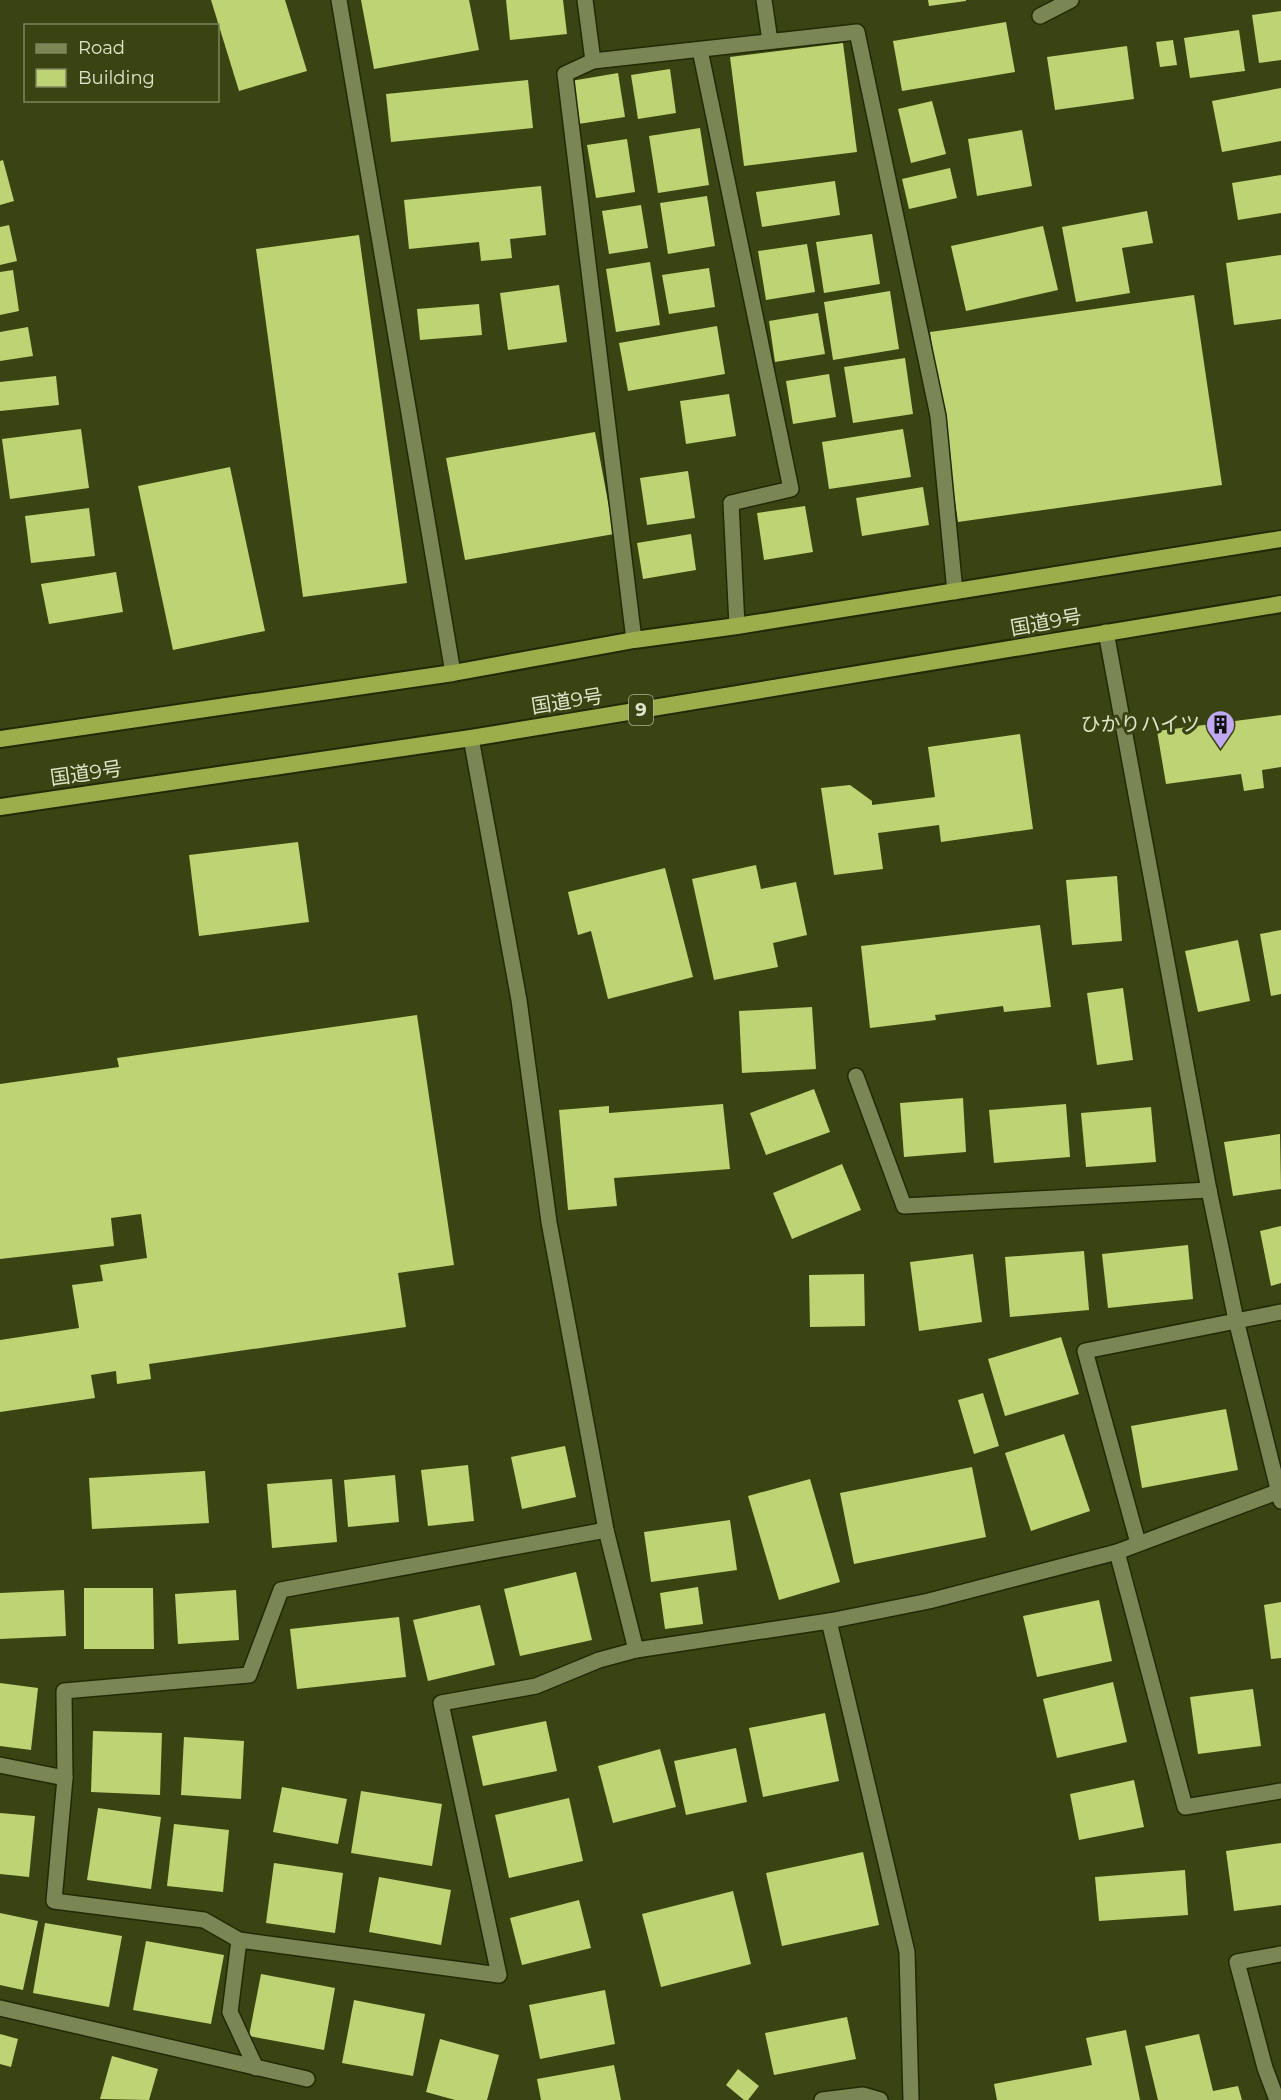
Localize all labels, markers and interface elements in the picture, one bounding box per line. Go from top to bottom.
legend [24,24,219,102]
text: Road [78,37,125,59]
text: Building [78,67,155,89]
street label: 国道9号 [1008,604,1084,640]
street label: 国道9号 [529,684,605,718]
road number: 9 [629,695,653,725]
building icon: ひかりハイツ [1205,708,1237,750]
place label: ひかりハイツ [1080,712,1200,736]
street label: 国道9号 [49,756,123,790]

